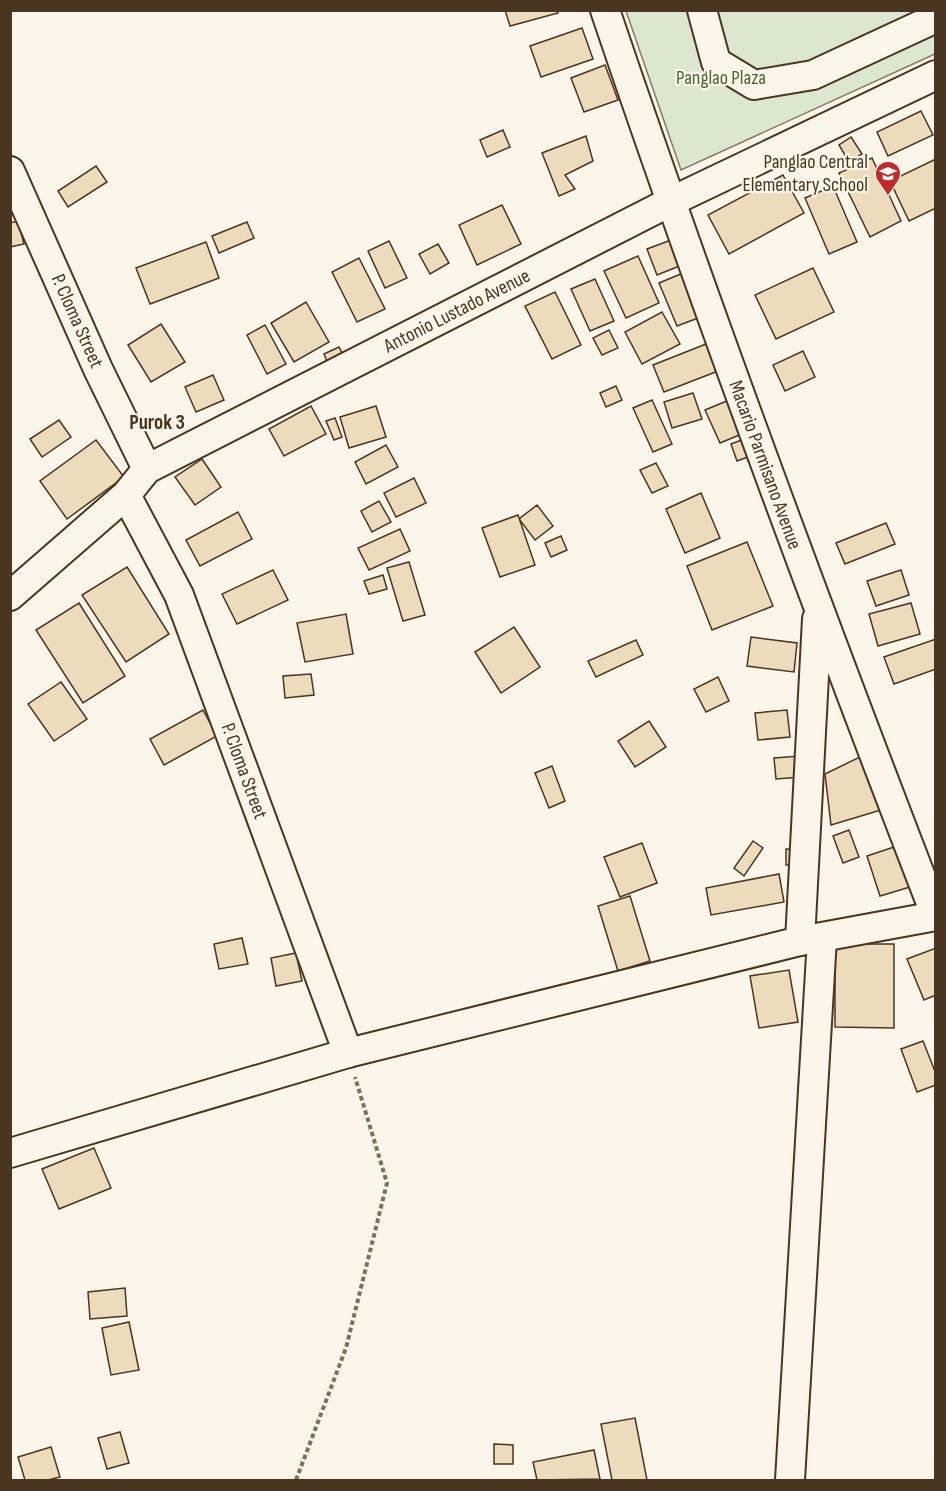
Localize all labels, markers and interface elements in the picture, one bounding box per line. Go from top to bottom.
park label: Panglao Plaza [676,66,766,90]
place label: Panglao Central Elementary School [742,150,868,197]
school or university icon: Panglao Central Elementary School [873,159,903,197]
street label: Antonio Lustado Avenue [379,264,534,359]
street label: P. Cloma Street [46,270,108,372]
street label: Macario Parmisano Avenue [723,377,807,553]
district label: Purok 3 [129,410,185,435]
street label: P. Cloma Street [216,720,272,822]

